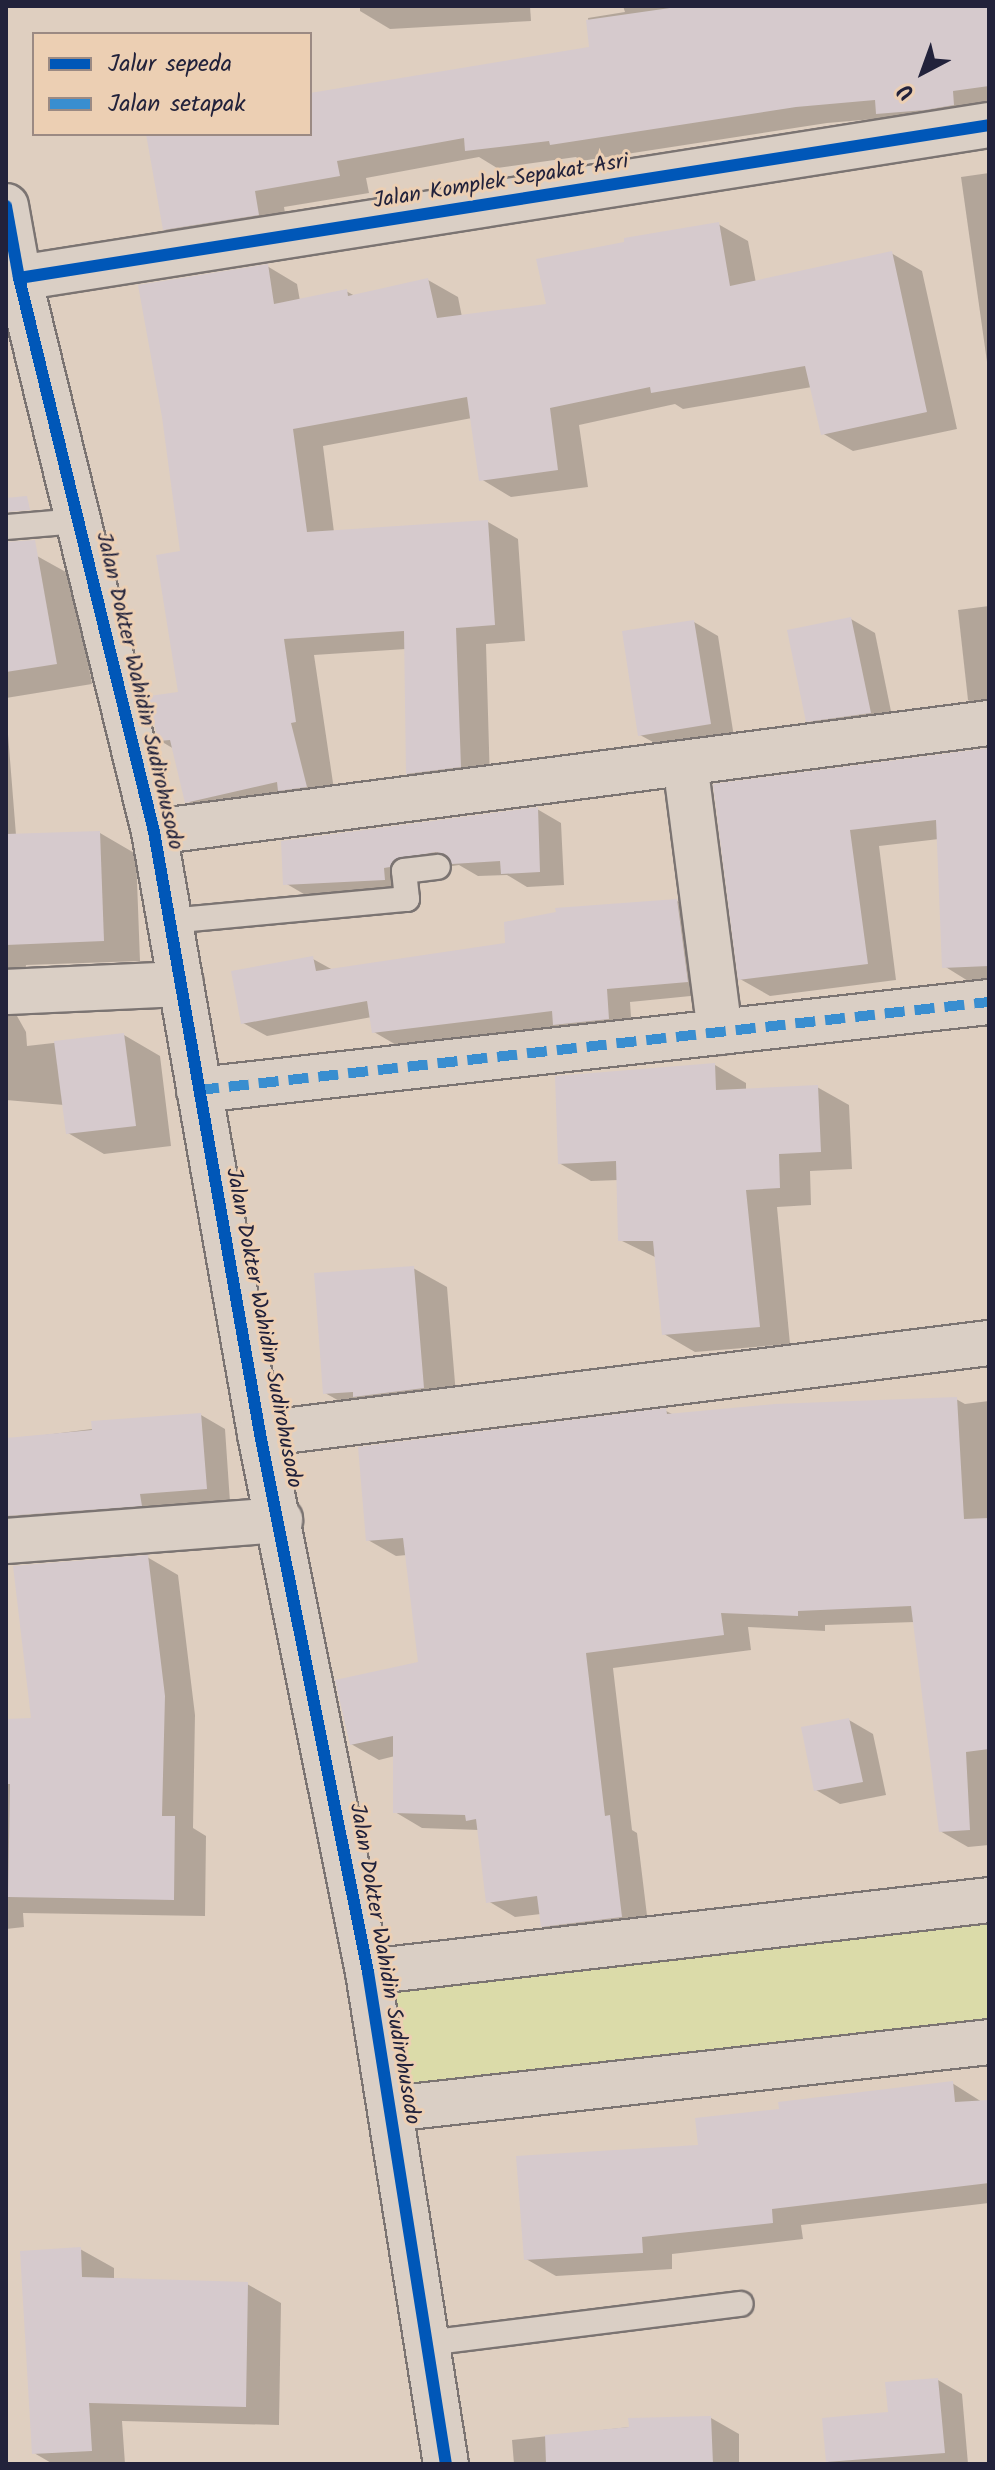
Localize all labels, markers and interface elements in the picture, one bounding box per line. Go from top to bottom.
legend [32,32,312,136]
north arrow [883,32,963,112]
text: Jalur sepeda [108,45,232,84]
text: U [891,73,923,108]
text: Jalan setapak [108,85,246,124]
street label: Jalan Komplek Sepakat Asri [372,149,630,215]
street label: Jalan Dokter Wahidin Sudirohusodo [90,529,188,853]
street label: Jalan Dokter Wahidin Sudirohusodo [219,1166,307,1490]
street label: Jalan Dokter Wahidin Sudirohusodo [343,1801,425,2127]

